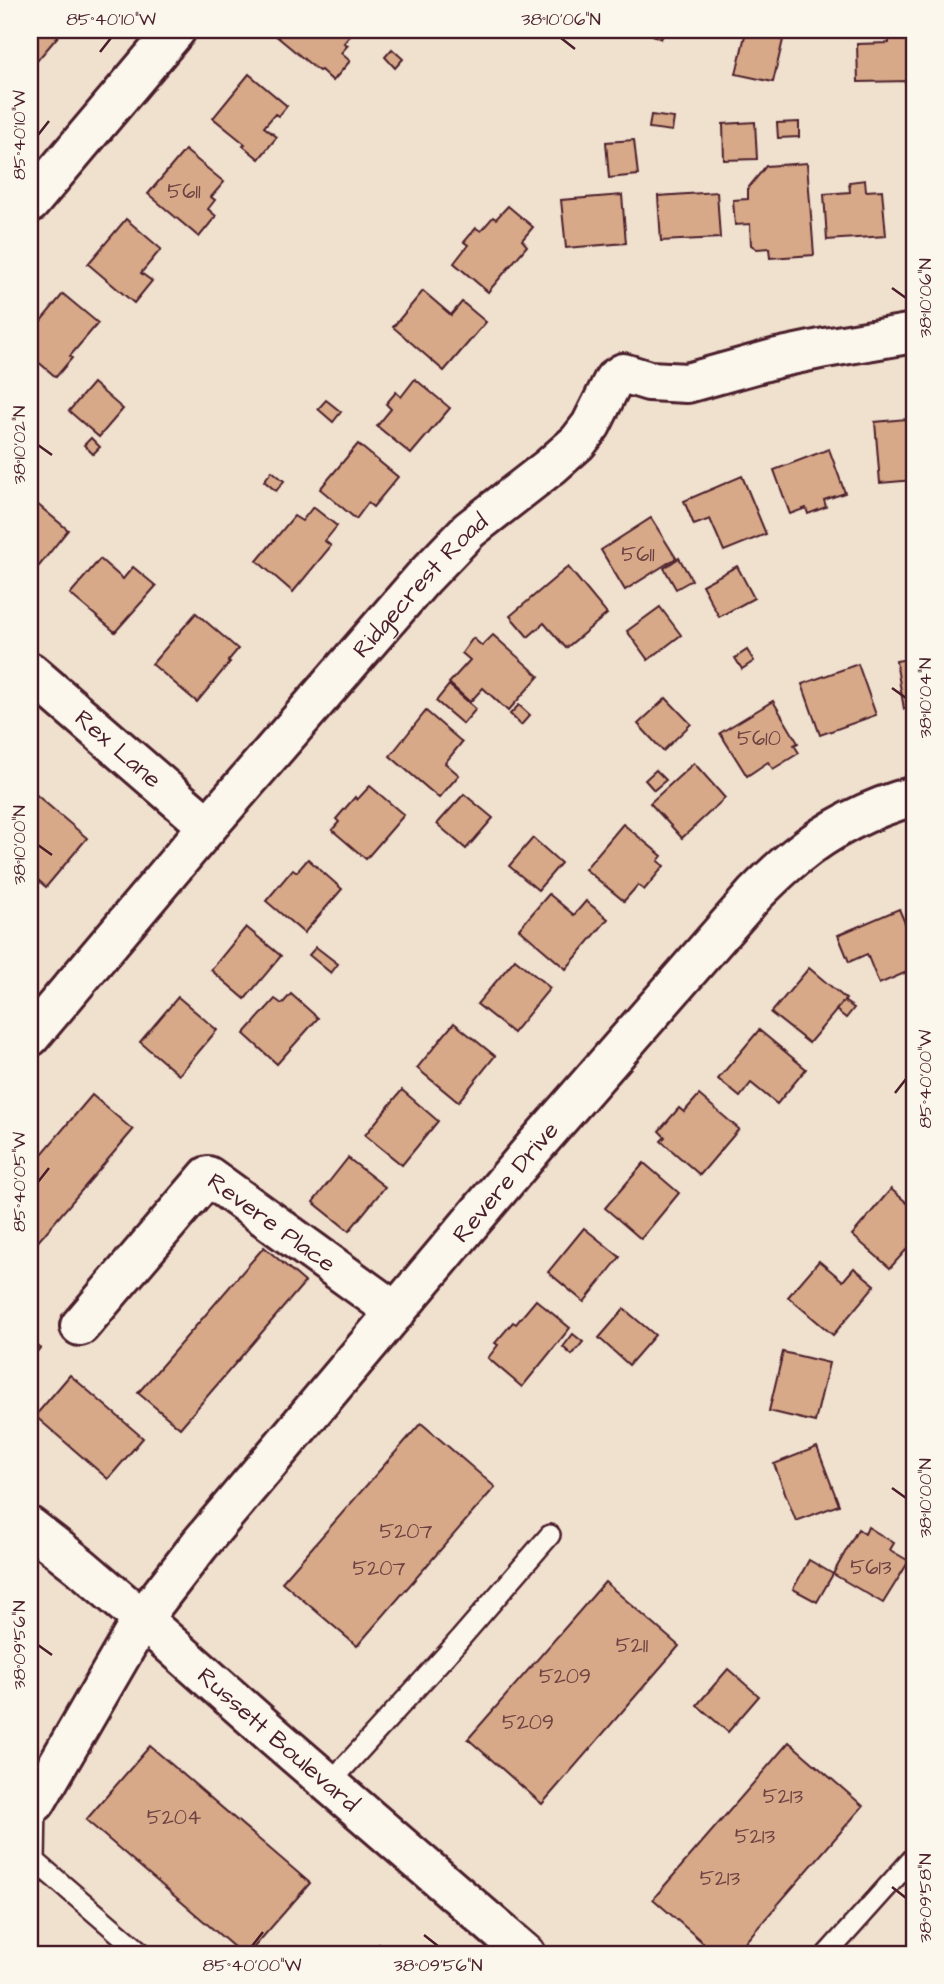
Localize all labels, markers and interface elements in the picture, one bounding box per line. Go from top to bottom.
text: 85°40'10"W [66,7,156,32]
text: 38°10'06"N [521,7,601,32]
text: 85°40'10"W [7,90,32,180]
house number: 5611 [167,177,201,206]
text: 38°10'06"N [913,258,938,338]
text: 38°10'02"N [7,406,32,484]
street label: Ridgecrest Road [345,505,495,666]
house number: 5611 [621,540,655,569]
text: 38°10'04"N [913,658,938,738]
street label: Rex Lane [67,702,169,796]
house number: 5610 [737,724,781,753]
text: 38°10'00"N [7,805,32,885]
text: 85°40'00"W [913,1030,938,1128]
street label: Revere Drive [445,1114,567,1250]
text: 85°40'05"W [7,1132,32,1232]
street label: Revere Place [200,1165,342,1281]
text: 38°10'00"N [913,1458,938,1538]
house number: 5207 [379,1517,433,1546]
house number: 5613 [850,1553,892,1582]
house number: 5207 [352,1554,406,1583]
text: 38°09'56"N [7,1601,32,1689]
house number: 5211 [616,1631,648,1660]
street label: Russett Boulevard [189,1660,366,1820]
house number: 5209 [539,1662,591,1691]
house number: 5209 [502,1708,554,1737]
house number: 5213 [763,1782,803,1811]
house number: 5204 [147,1803,201,1832]
house number: 5213 [735,1822,775,1851]
text: 38°09'58"N [913,1853,938,1943]
house number: 5213 [700,1864,740,1893]
text: 85°40'00"W [203,1953,301,1978]
text: 38°09'56"N [394,1953,482,1978]

